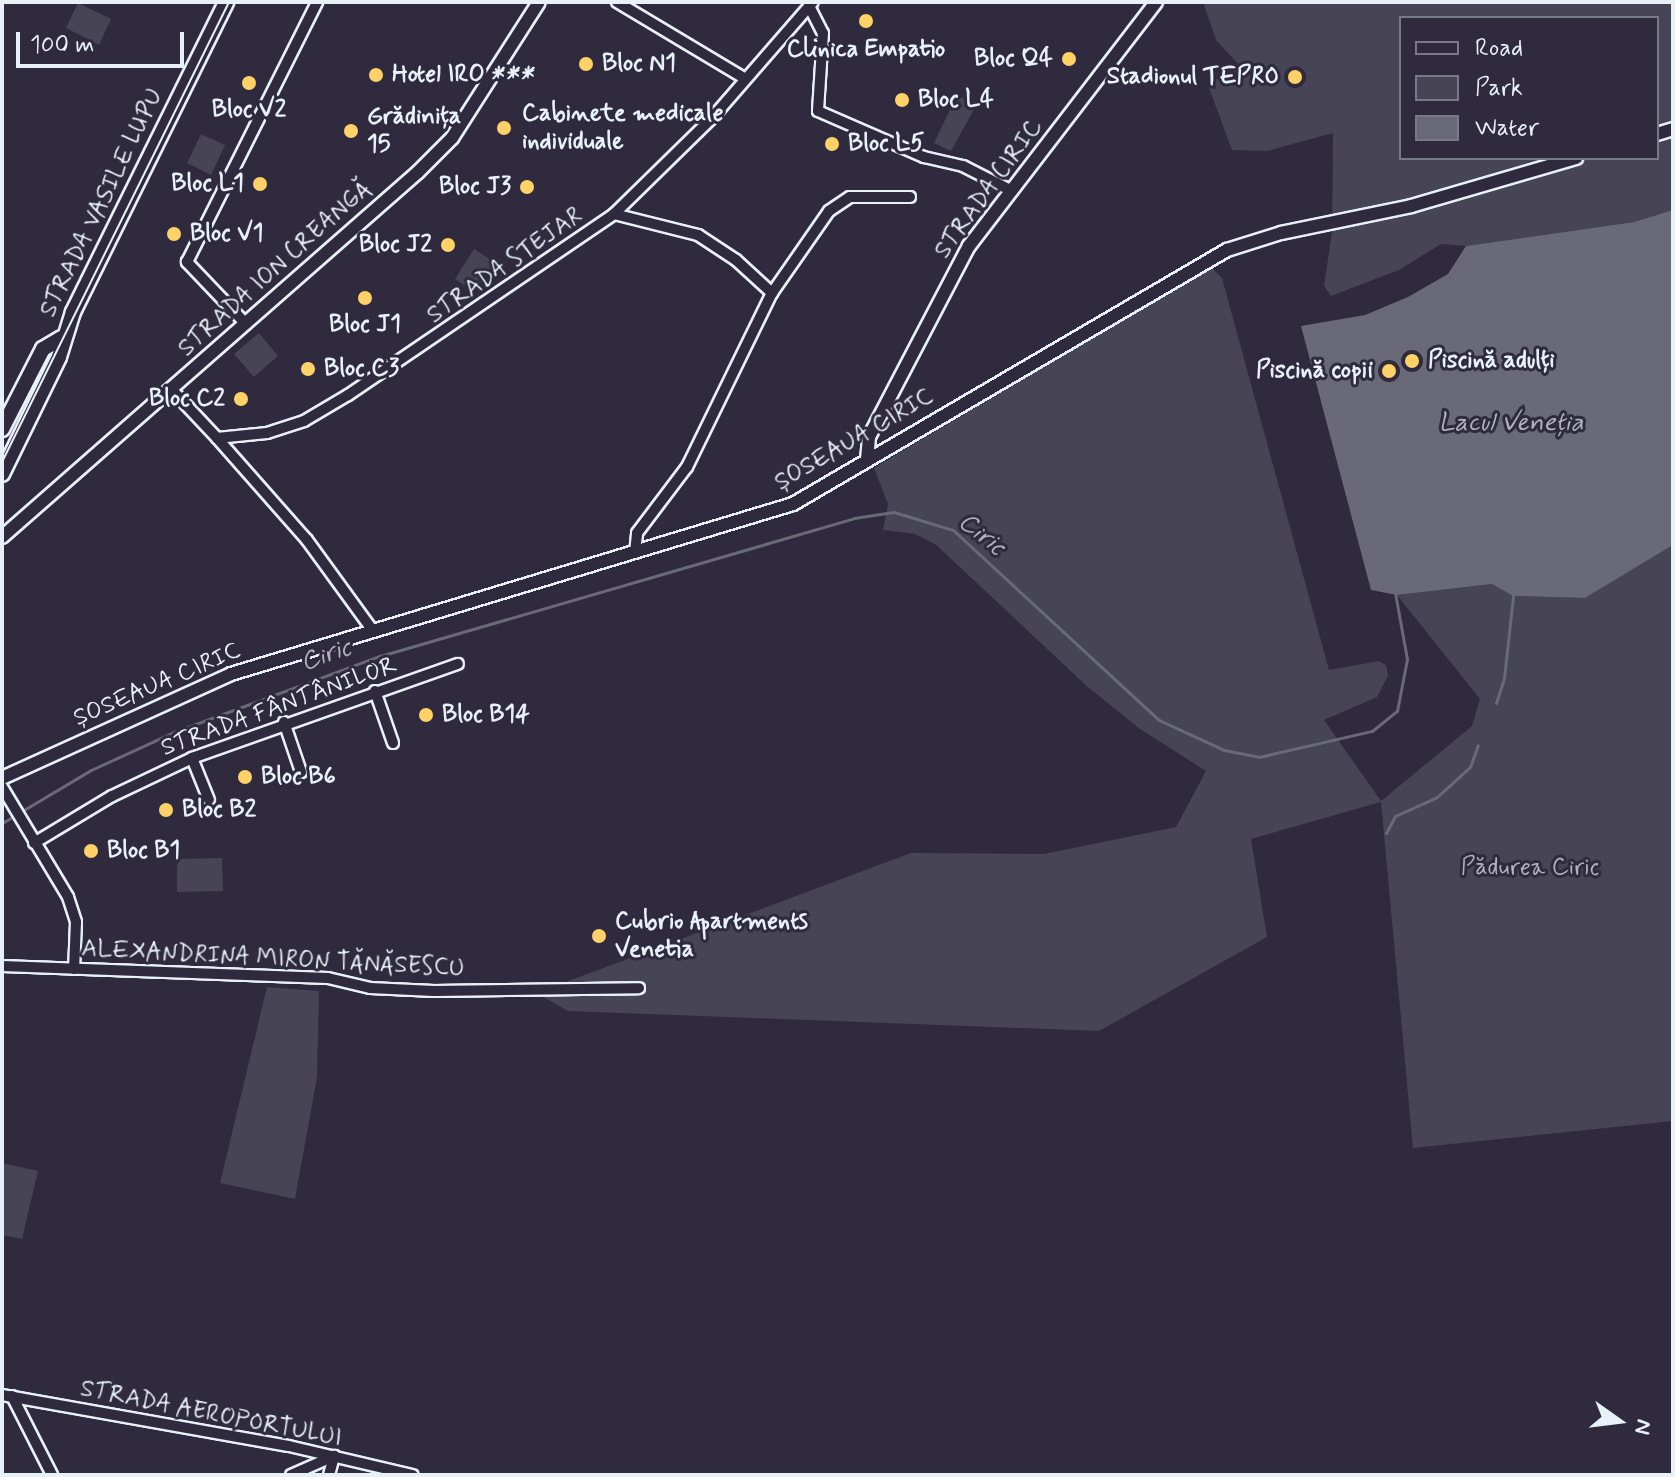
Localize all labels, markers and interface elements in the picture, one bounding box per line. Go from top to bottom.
marker: Clinica Empatio [855,10,877,32]
scale bar [20,16,188,66]
legend [1399,16,1659,160]
text: 100 m [30,30,94,61]
text: Road [1475,33,1523,64]
place label: Clinica Empatio [787,36,945,64]
place label: Bloc Q4 [974,45,1053,73]
place label: Bloc N1 [602,50,676,78]
marker: Bloc Q4 [1060,50,1078,68]
marker: Bloc N1 [577,55,595,73]
place label: Hotel IRO *** [392,61,541,89]
place label: Stadionul TEPRO [1111,63,1279,91]
marker: Hotel IRO *** [367,66,385,84]
marker: Stadionul TEPRO [1286,68,1304,86]
text: Park [1475,73,1523,104]
marker: Bloc V2 [240,74,258,92]
street label: STRADA VASILE LUPU [35,85,169,321]
place label: Bloc L4 [918,86,994,114]
marker: Bloc L4 [893,91,911,109]
place label: Bloc V2 [212,96,286,124]
place label: Cabinete medicale individuale [522,100,722,156]
place label: Grădinița 15 [367,103,461,159]
street label: STRADA CIRIC [927,112,1051,266]
text: Water [1475,113,1539,144]
marker: Cabinete medicale individuale [493,117,515,139]
marker: Grădinița 15 [342,122,360,140]
place label: Bloc L5 [848,130,924,158]
marker: Bloc L5 [823,135,841,153]
place label: Bloc L1 [171,170,244,198]
street label: STRADA ION CREANGĂ [171,173,379,365]
place label: Bloc J3 [439,173,511,201]
marker: Bloc L1 [251,175,269,193]
marker: Bloc J3 [518,178,536,196]
street label: STRADA STEJAR [422,202,588,330]
place label: Bloc V1 [190,220,264,248]
marker: Bloc V1 [165,225,183,243]
place label: Bloc J2 [359,231,432,259]
marker: Bloc J2 [439,236,457,254]
marker: Bloc J1 [356,289,374,307]
place label: Bloc J1 [329,311,401,339]
place label: Piscină adulți [1428,347,1555,375]
marker: Piscină adulți [1403,352,1421,370]
place label: Bloc C3 [324,355,399,383]
place label: Piscină copii [1256,357,1373,385]
marker: Bloc C3 [299,360,317,378]
marker: Piscină copii [1380,362,1398,380]
street label: ȘOSEAUA CIRIC [767,381,941,499]
place label: Bloc C2 [149,385,225,413]
marker: Bloc C2 [232,390,250,408]
water label: Lacul Veneția [1439,408,1583,440]
water label: Ciric [951,507,1011,563]
water label: Ciric [297,633,355,679]
street label: ȘOSEAUA CIRIC [66,636,248,734]
street label: STRADA FÂNTÂNILOR [158,651,400,763]
place label: Bloc B14 [442,701,530,729]
marker: Bloc B14 [417,706,435,724]
place label: Bloc B6 [261,763,336,791]
marker: Bloc B6 [236,768,254,786]
place label: Bloc B2 [182,796,256,824]
marker: Bloc B2 [157,801,175,819]
place label: Bloc B1 [107,837,180,865]
marker: Bloc B1 [82,842,100,860]
park label: Pădurea Ciric [1461,854,1599,882]
place label: Cubrio Apartments Venetia [615,908,808,964]
marker: Cubrio Apartments Venetia [590,927,608,945]
street label: ALEXANDRINA MIRON TĂNĂSESCU [78,934,468,984]
street label: STRADA AEROPORTULUI [74,1374,348,1454]
north arrow [1579,1381,1659,1461]
text: N [1627,1416,1658,1437]

